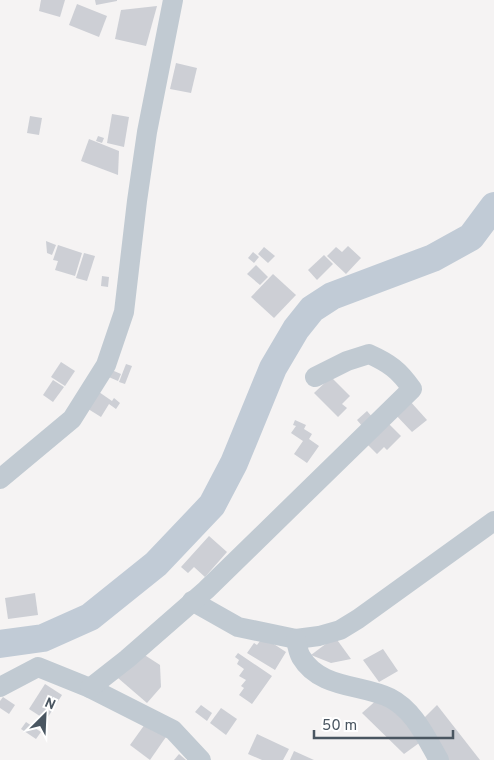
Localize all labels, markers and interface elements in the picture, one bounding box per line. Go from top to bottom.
north arrow [20,690,70,740]
text: N [42,695,58,714]
scale bar [314,708,453,740]
text: 50 m [322,717,357,736]

